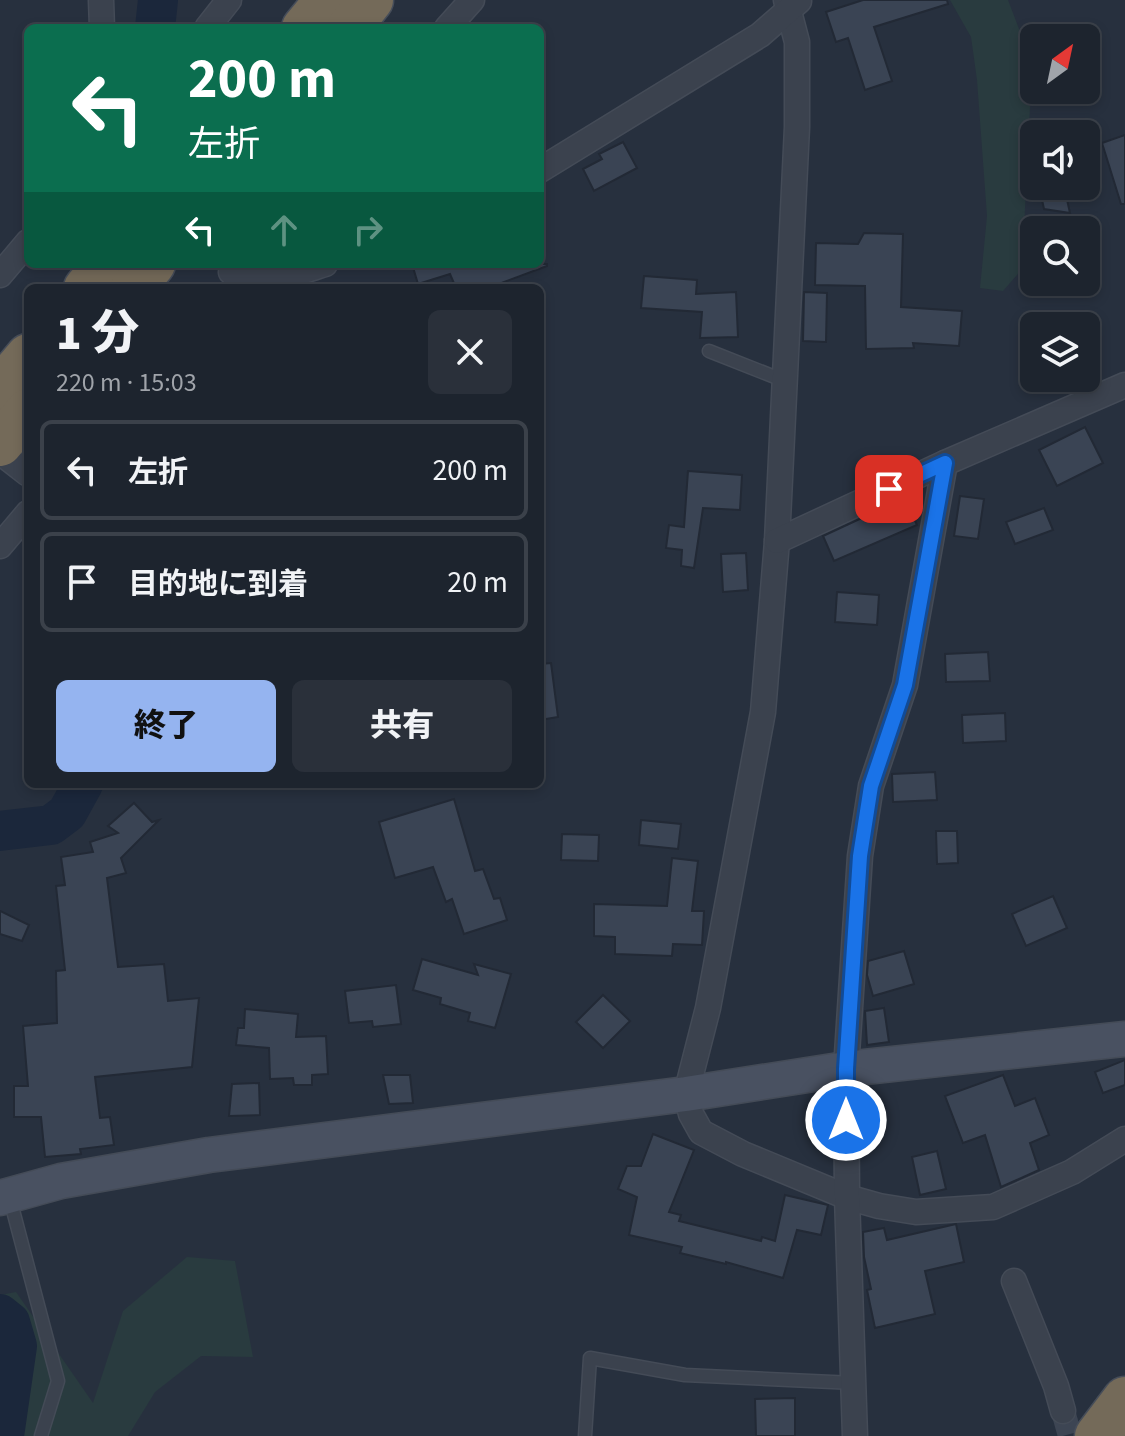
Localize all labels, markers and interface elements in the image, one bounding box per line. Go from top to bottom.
north arrow [1020,24,1100,104]
map controls [1020,24,1100,392]
text: 200 m [188,40,336,119]
icon: left [56,56,160,160]
text: 左折 [188,119,260,170]
button: sound [1020,120,1100,200]
icon: left [178,208,222,252]
icon: ahead [262,208,306,252]
icon: right [346,208,390,252]
button: search [1020,216,1100,296]
text: 1 分 [56,300,139,368]
button: close [428,310,512,394]
button: layers [1020,312,1100,392]
text: 220 m · 15:03 [56,364,197,401]
icon: left [60,448,104,492]
text: 200 m [432,449,508,492]
text: 左折 [128,451,188,494]
pin [855,455,923,523]
icon: arrive [867,467,911,511]
icon: arrive [60,560,104,604]
text: 20 m [447,561,508,604]
text: 目的地に到着 [128,563,308,606]
button: 終了 [56,680,276,772]
button: 共有 [292,680,512,772]
position arrow [804,1078,888,1162]

